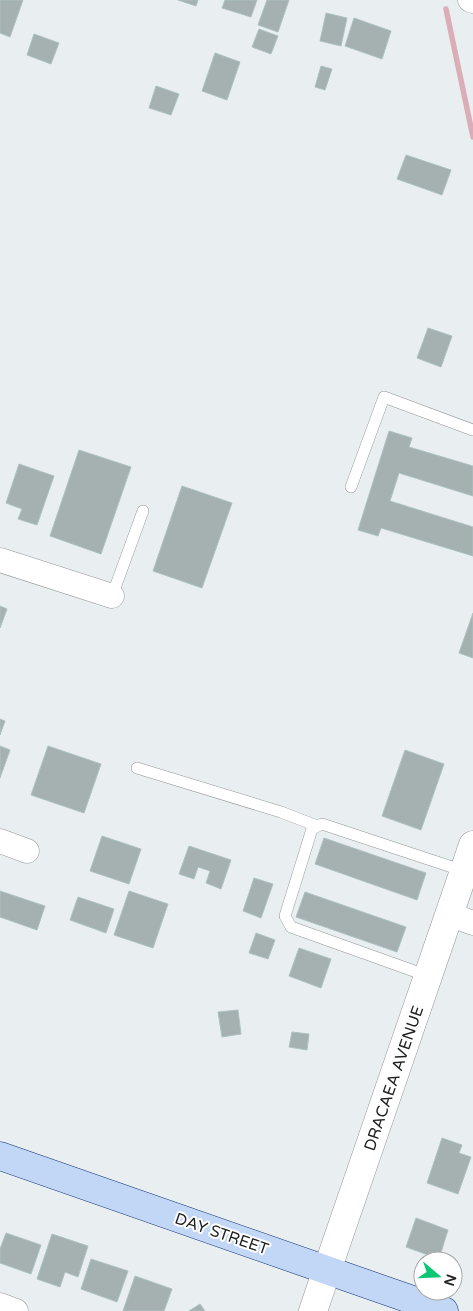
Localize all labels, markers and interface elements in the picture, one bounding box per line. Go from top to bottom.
street label: DRACAEA AVENUE [360,1003,428,1154]
street label: DAY STREET [172,1209,271,1259]
north arrow [413,1251,463,1301]
text: N [440,1272,460,1288]

